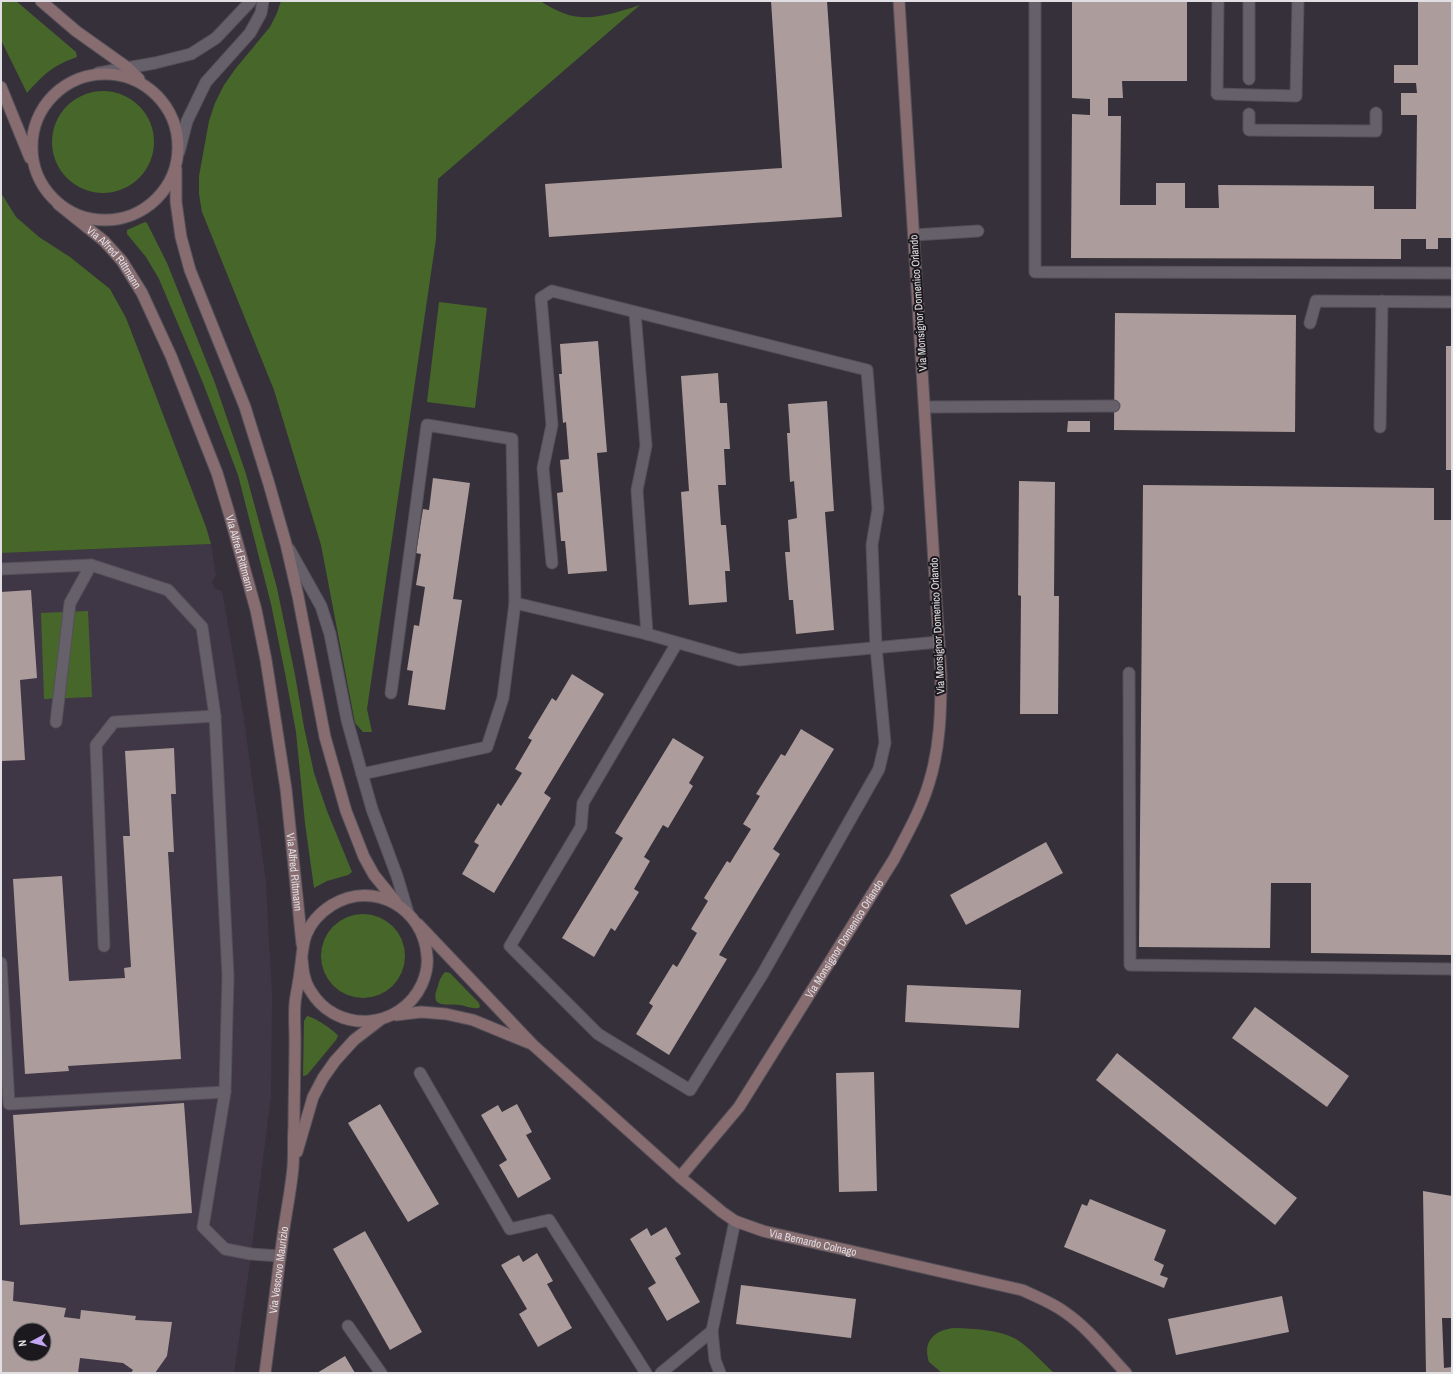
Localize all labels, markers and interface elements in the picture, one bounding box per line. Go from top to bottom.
street label: Via Alfred Rittmann [84,223,144,291]
street label: Via Monsignor Domenico Orlando [906,234,930,372]
street label: Via Alfred Rittmann [223,513,257,593]
street label: Via Monsignor Domenico Orlando [926,557,948,695]
street label: Via Alfred Rittmann [284,832,306,911]
street label: Via Monsignor Domenico Orlando [802,877,886,1001]
street label: Via Vescovo Maurizio [266,1225,291,1314]
street label: Via Bernardo Colnago [768,1226,858,1259]
north arrow [12,1322,52,1362]
text: N [15,1339,29,1347]

